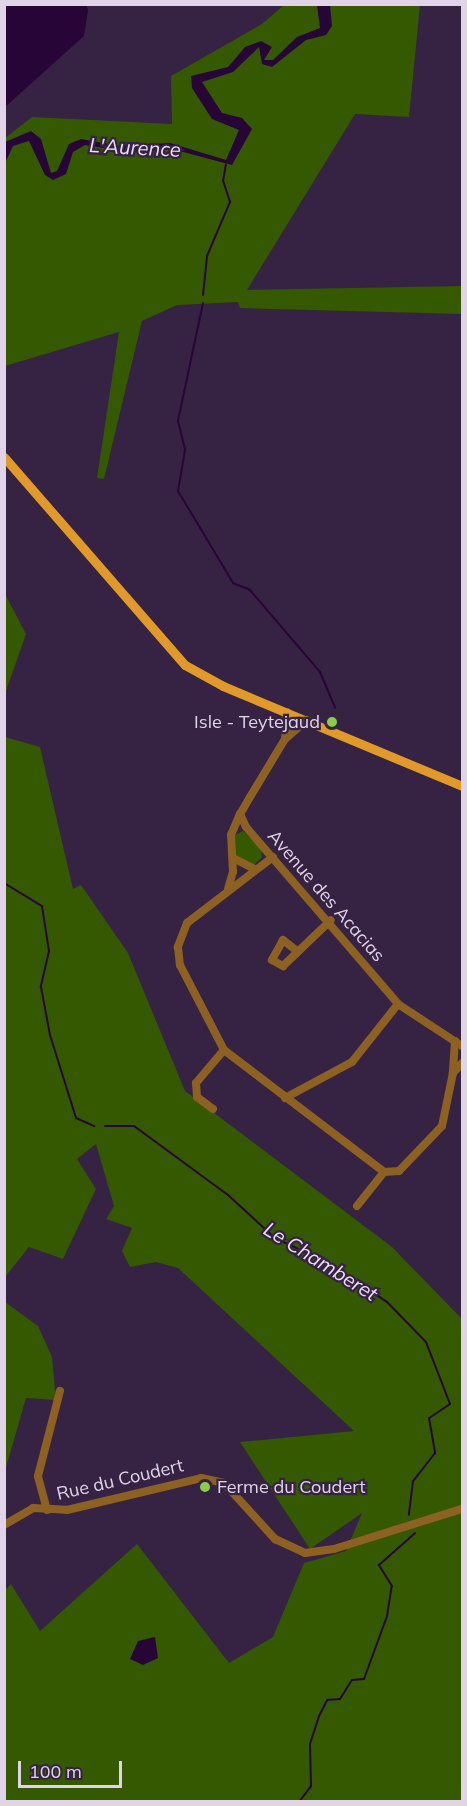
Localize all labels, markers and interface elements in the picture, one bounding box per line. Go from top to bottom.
water label: L'Aurence [88,133,182,161]
place label: Isle - Teytejaud [194,711,320,733]
marker: Isle - Teytejaud [325,715,339,729]
street label: Avenue des Acacias [263,826,389,966]
water label: Le Chamberet [260,1216,382,1306]
street label: Rue du Coudert [54,1455,186,1505]
place label: Ferme du Coudert [217,1476,366,1498]
marker: Ferme du Coudert [198,1480,212,1494]
scale bar [21,1749,124,1787]
text: 100 m [29,1760,82,1783]

